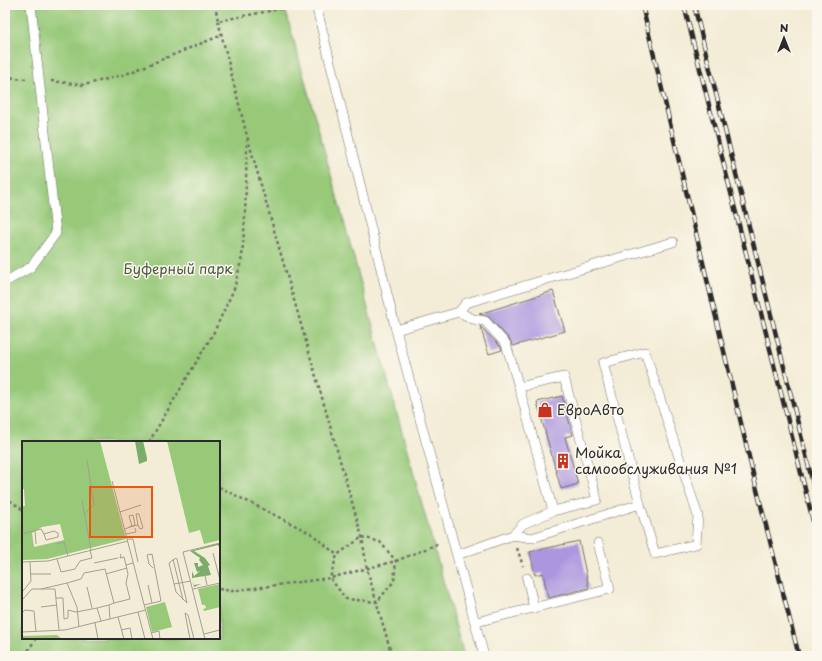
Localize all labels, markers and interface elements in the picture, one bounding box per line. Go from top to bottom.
north arrow [764,18,804,58]
text: N [780,19,789,36]
park label: Буферный парк [123,258,233,279]
place label: ЕвроАвто [557,399,624,420]
shop icon: ЕвроАвто [536,401,554,419]
inset map [22,441,220,639]
place label: Мойка самообслуживания №1 [575,442,737,479]
building icon: Мойка самообслуживания №1 [554,452,572,470]

